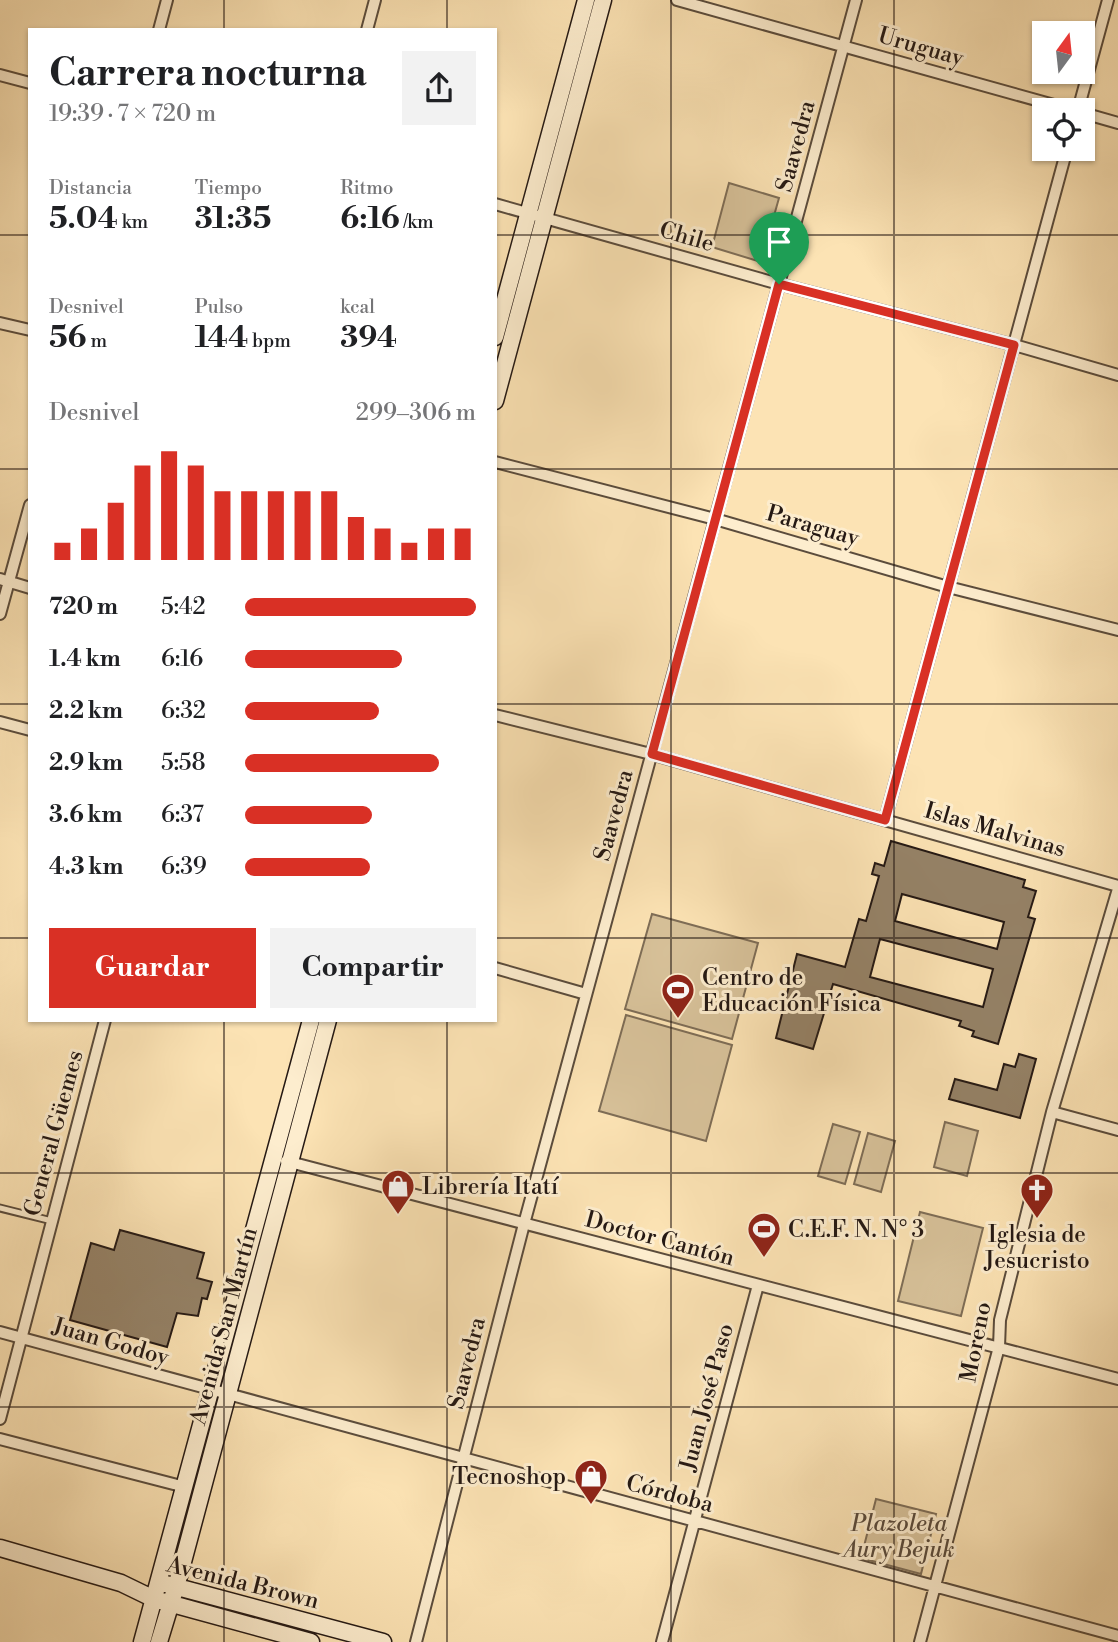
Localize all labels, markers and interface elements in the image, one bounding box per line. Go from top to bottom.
street label: Uruguay [875,21,968,73]
north arrow [1032,21,1096,84]
map controls [1032,21,1095,161]
text: Carrera nocturna [49,50,367,97]
button: share [402,51,476,125]
street label: Saavedra [770,97,822,195]
button: locate [1032,98,1095,161]
text: 19:39 · 7 × 720 m [49,100,216,128]
text: Distancia [49,176,132,200]
text: Tiempo [195,176,262,200]
text: Ritmo [340,176,394,200]
text: 5.04 [49,200,118,238]
text: 31:35 [195,200,271,238]
text: 6:16 [340,200,400,238]
text: km [118,210,148,234]
text: /km [400,210,434,234]
pin [749,212,809,284]
street label: Chile [656,216,717,258]
icon: arrive [760,223,798,261]
text: Desnivel [49,295,124,319]
text: Pulso [195,295,243,319]
text: kcal [340,295,375,319]
text: 56 [49,319,87,357]
text: 144 [195,319,248,357]
text: 394 [340,319,397,357]
text: m [87,329,107,353]
text: bpm [248,329,291,353]
text: Desnivel [49,399,139,427]
text: 299–306 m [356,399,476,427]
street label: Paraguay [763,499,863,553]
text: 720 m [49,593,118,621]
text: 5:42 [161,593,206,621]
text: 1.4 km [49,645,121,673]
text: 6:16 [161,645,203,673]
text: 2.2 km [49,697,123,725]
text: 6:32 [161,697,206,725]
text: 2.9 km [49,749,123,777]
text: 5:58 [161,749,206,777]
street label: Saavedra [588,766,640,864]
street label: Islas Malvinas [921,796,1069,863]
text: 3.6 km [49,801,122,829]
text: 6:37 [161,801,204,829]
text: 4.3 km [49,853,123,881]
text: 6:39 [161,853,207,881]
button: Guardar [49,928,256,1008]
button: Compartir [270,928,476,1008]
place label: Centro de Educación Física [702,964,882,1018]
sports icon: Centro de Educación Física [659,971,697,1020]
street label: General Güemes [18,1047,90,1219]
shop icon: Librería Itatí [379,1167,417,1216]
church icon: Iglesia de Jesucristo [1018,1171,1056,1220]
place label: Librería Itatí [422,1173,560,1201]
street label: Doctor Cantón [582,1206,738,1272]
sports icon: C.E.F. N. N° 3 [745,1210,783,1259]
place label: C.E.F. N. N° 3 [788,1216,924,1244]
place label: Iglesia de Jesucristo [983,1221,1090,1275]
street label: Avenida San Martín [184,1224,264,1429]
street label: Moreno [954,1300,997,1385]
street label: Juan Godoy [48,1312,173,1372]
street label: Saavedra [442,1314,492,1412]
street label: Juan José Paso [674,1321,740,1475]
shop icon: Tecnoshop [572,1457,610,1506]
place label: Tecnoshop [452,1463,566,1491]
street label: Córdoba [623,1469,717,1519]
park label: Plazoleta Aury Bejuk [840,1510,955,1564]
street label: Avenida Brown [163,1550,322,1615]

